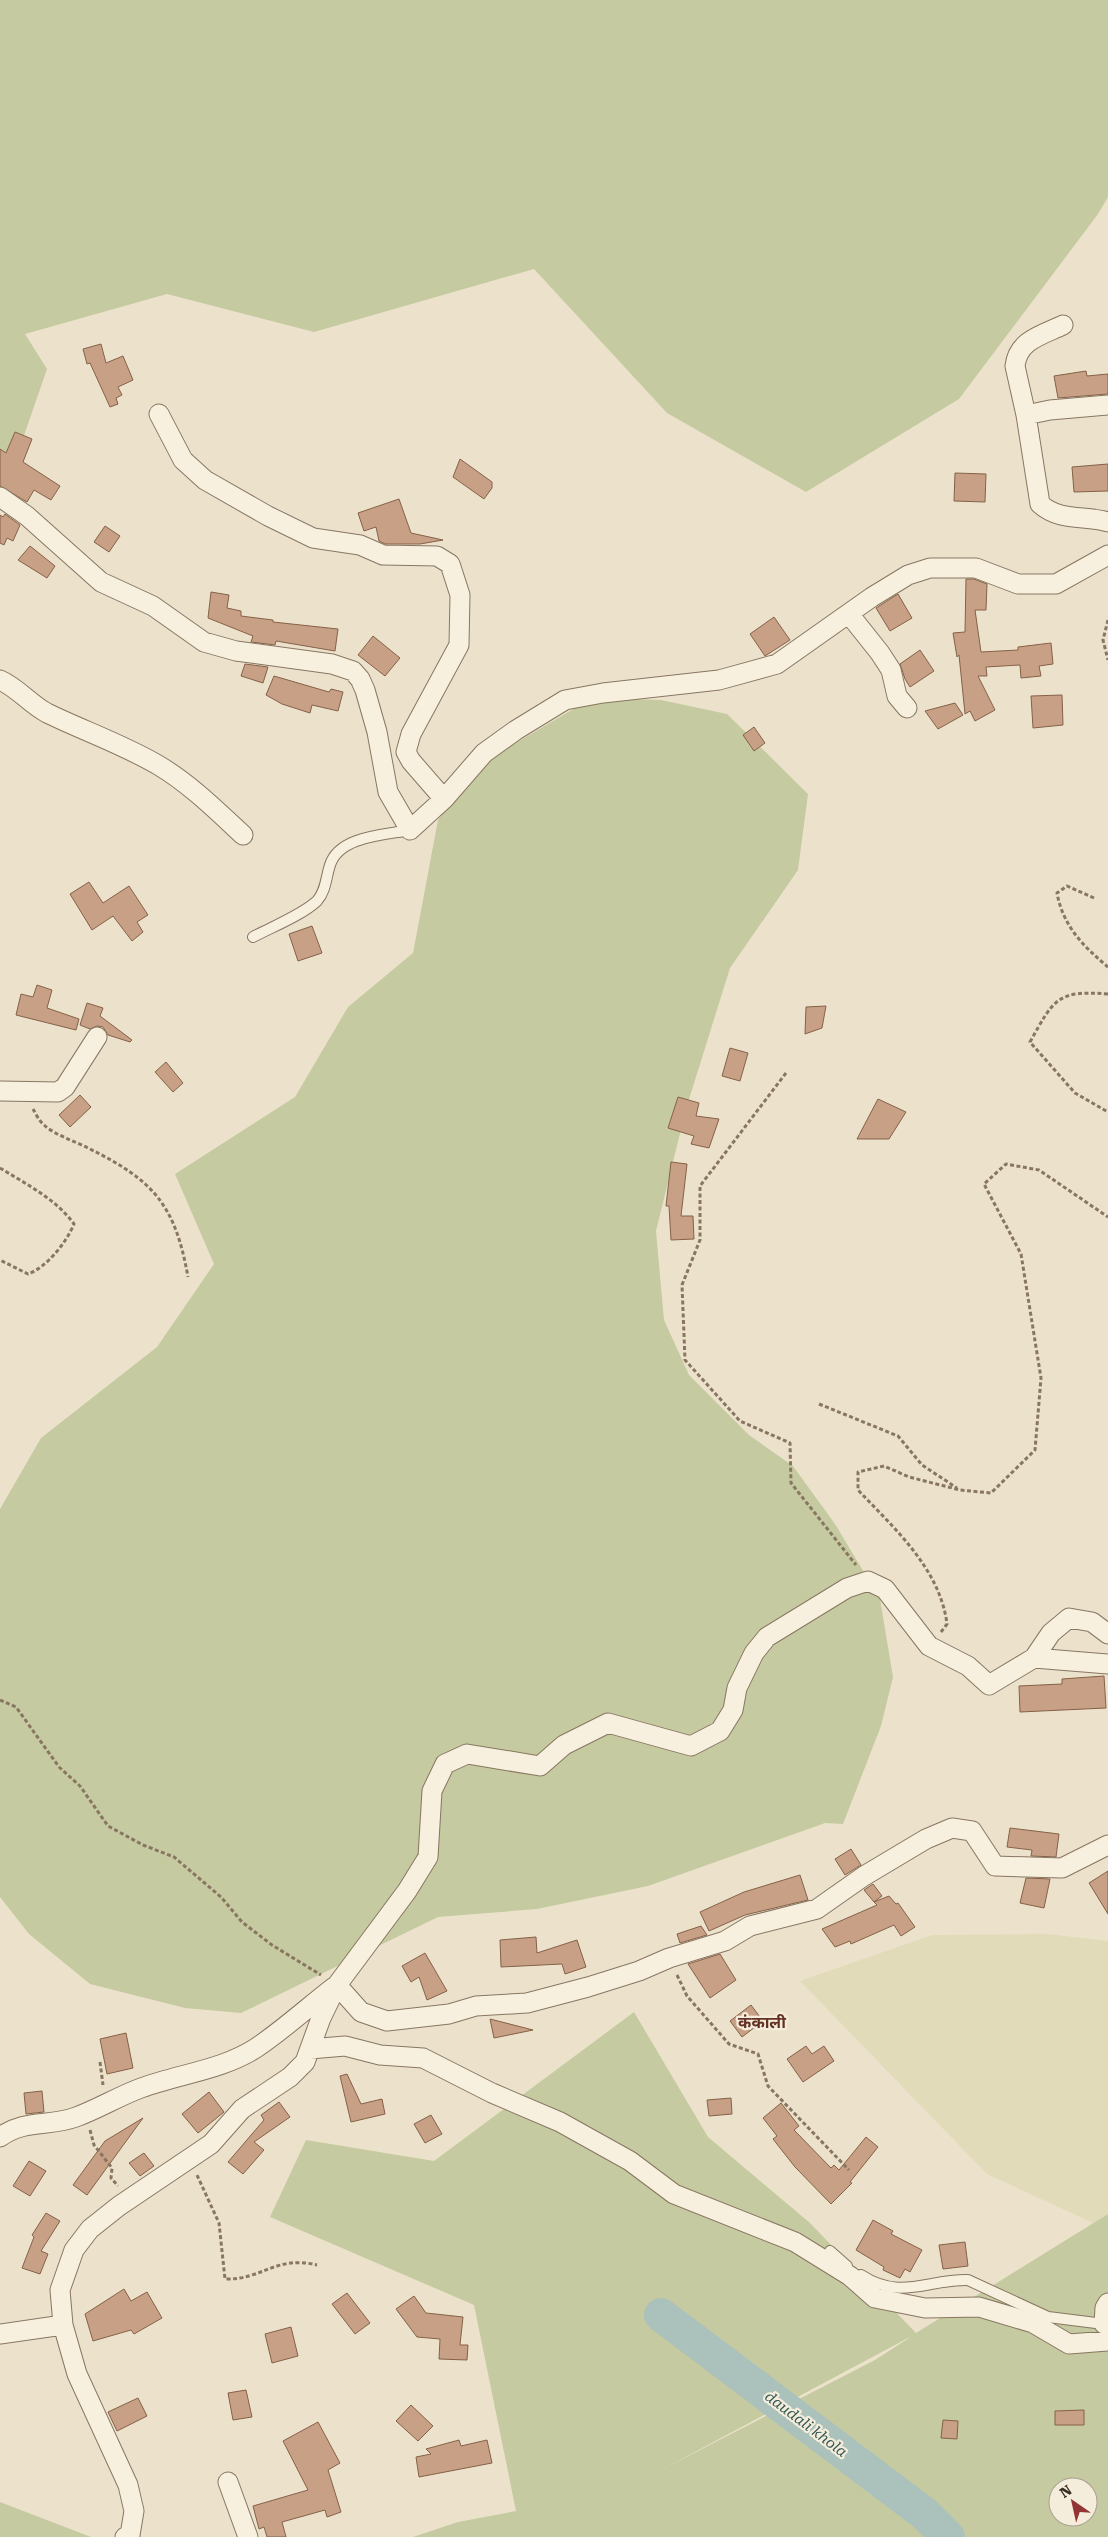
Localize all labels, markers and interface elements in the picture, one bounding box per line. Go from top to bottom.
district label: कंकाली [738,2013,786,2032]
water label: daudali khola [761,2387,851,2461]
north arrow [1048,2477,1098,2527]
text: N [1057,2481,1075,2501]

